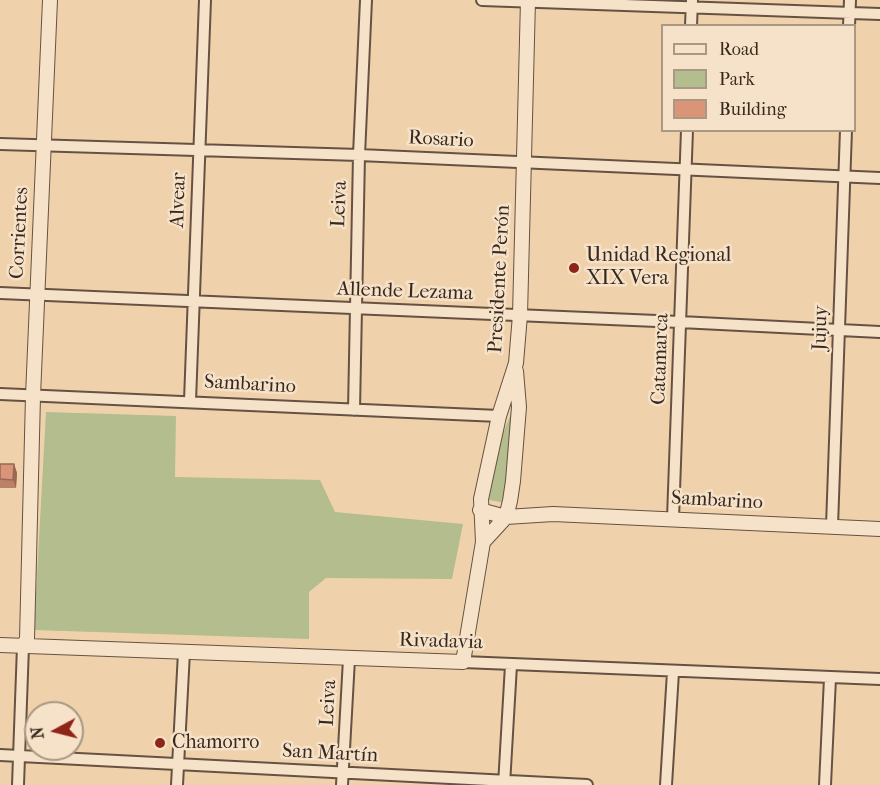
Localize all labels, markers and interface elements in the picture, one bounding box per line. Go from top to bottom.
legend [661,24,856,132]
text: Road [719,39,759,60]
text: Park [719,69,755,90]
text: Building [719,99,786,120]
street label: Rosario [408,126,474,154]
street label: Alvear [166,172,192,228]
street label: Leiva [327,180,353,228]
street label: Corrientes [6,186,34,280]
street label: Presidente Perón [484,204,516,354]
place label: Unidad Regional XIX Vera [586,244,731,291]
marker: Unidad Regional XIX Vera [567,261,581,275]
street label: Allende Lezama [336,278,474,306]
street label: Jujuy [808,305,834,351]
street label: Catamarca [647,313,675,405]
street label: Sambarino [203,371,297,399]
street label: Sambarino [670,487,764,515]
street label: Rivadavia [399,629,483,655]
street label: Leiva [316,679,342,727]
north arrow [24,701,84,761]
text: N [27,726,48,740]
place label: Chamorro [172,731,260,755]
marker: Chamorro [153,736,167,750]
street label: San Martín [281,739,379,769]

